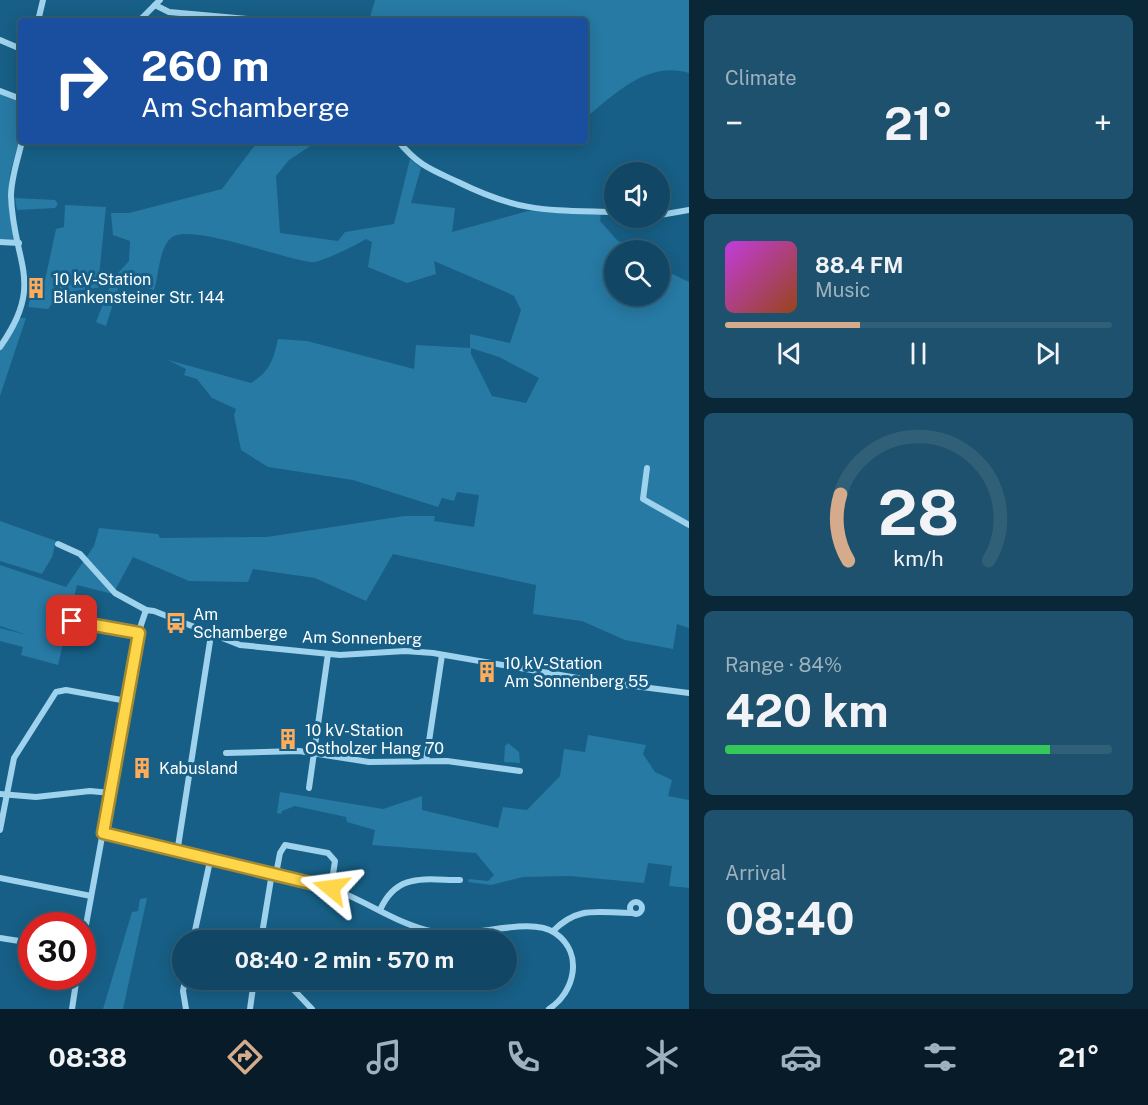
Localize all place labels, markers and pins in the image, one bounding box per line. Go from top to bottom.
place label: 10 kV-Station Blankensteiner Str. 144 [53,270,225,307]
building icon: 10 kV-Station Blankensteiner Str. 144 [24,276,48,300]
pin [46,595,97,646]
place label: Am Schamberge [193,605,288,642]
bus stop icon: Am Schamberge [164,611,188,635]
place label: 10 kV-Station Am Sonnenberg 55 [504,654,649,691]
building icon: 10 kV-Station Am Sonnenberg 55 [475,660,499,684]
place label: 10 kV-Station Ostholzer Hang 70 [305,721,444,758]
building icon: 10 kV-Station Ostholzer Hang 70 [276,727,300,751]
building icon: Kabusland [130,756,154,780]
place label: Kabusland [159,759,238,778]

